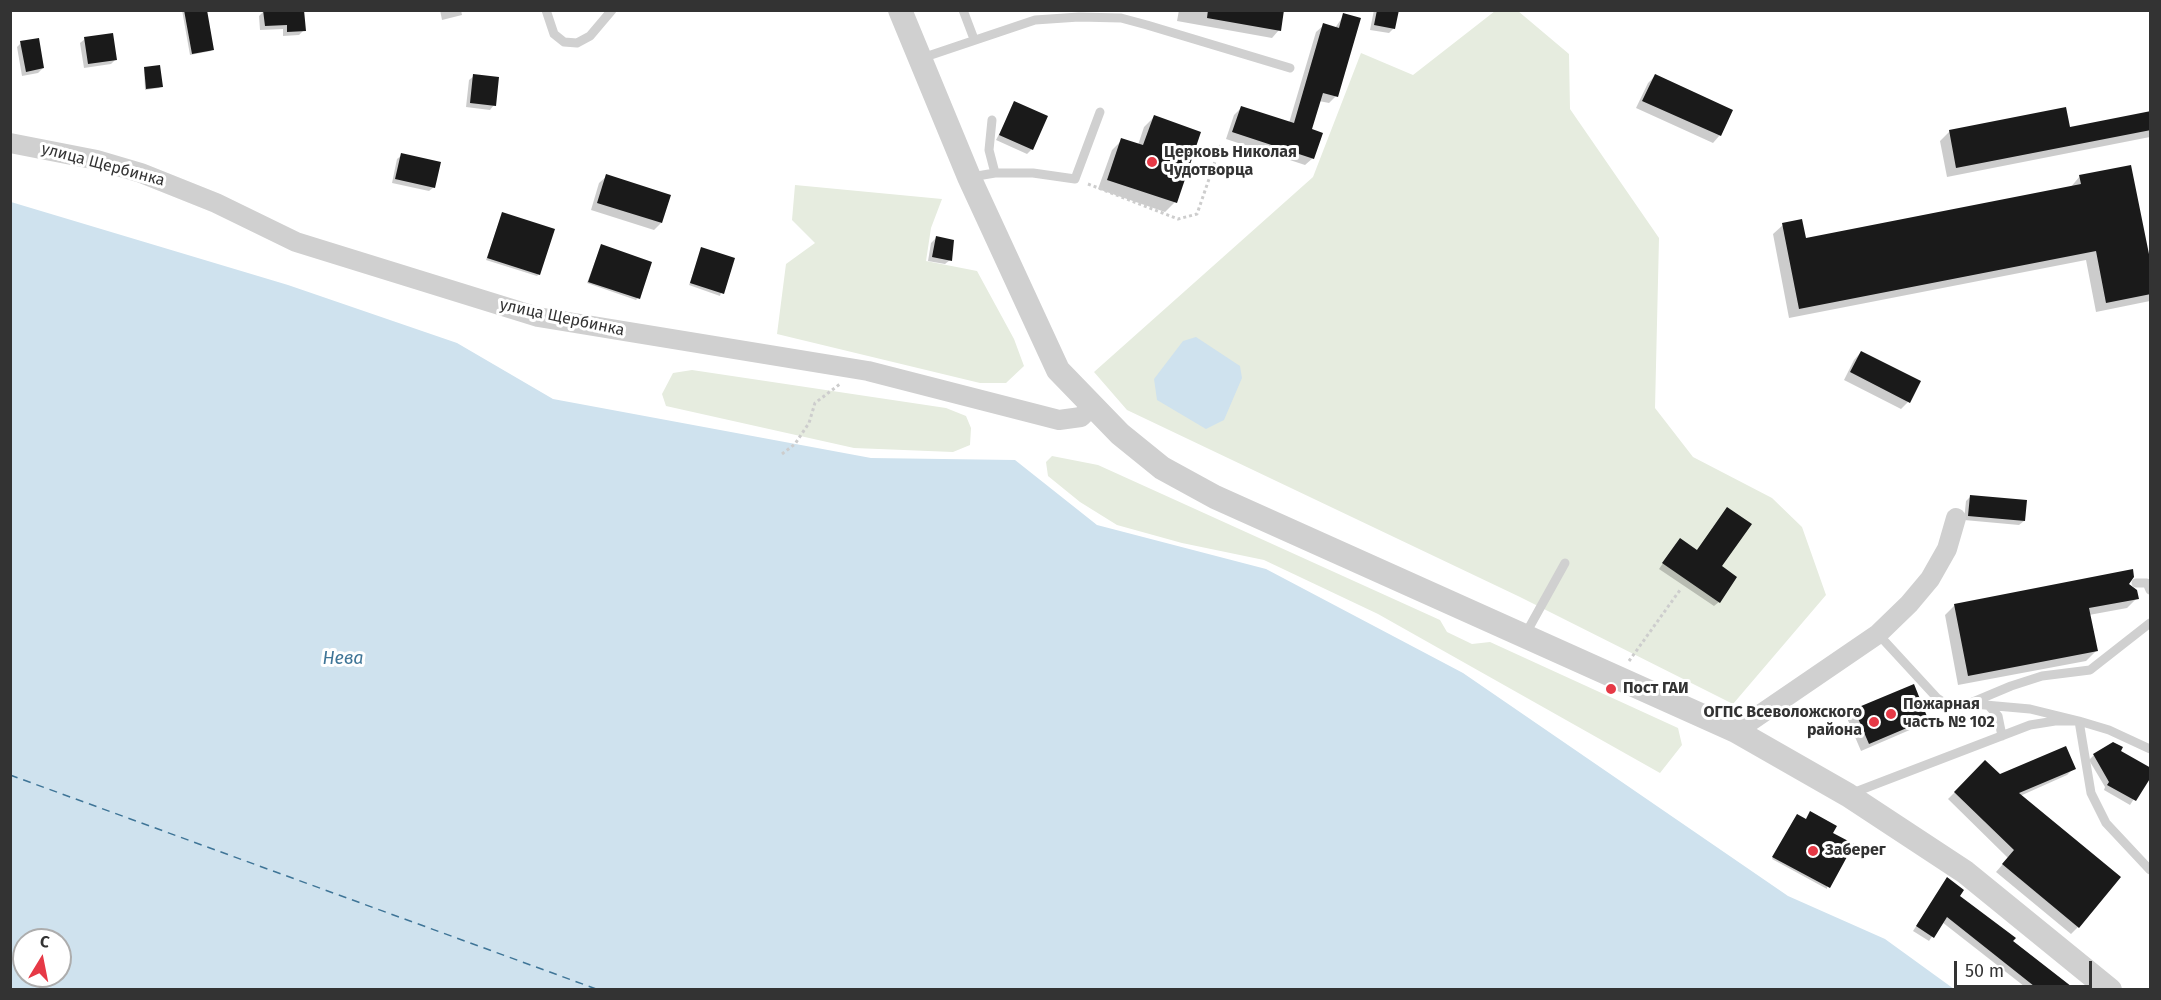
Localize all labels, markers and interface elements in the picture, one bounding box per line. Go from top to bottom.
street label: улица Щербинка [39,139,167,191]
place label: Церковь Николая Чудотворца [1164,143,1297,181]
marker: Церковь Николая Чудотворца [1145,155,1159,169]
street label: улица Щербинка [498,295,626,341]
water label: Нева [322,648,364,670]
place label: Пост ГАИ [1623,679,1689,699]
marker: Пост ГАИ [1604,682,1618,696]
place label: Пожарная часть № 102 [1903,695,1995,733]
place label: ОГПС Всеволожского района [1704,703,1862,741]
marker: Пожарная часть № 102 [1884,707,1898,721]
marker: ОГПС Всеволожского района [1867,715,1881,729]
place label: Заберег [1825,841,1886,861]
marker: Заберег [1806,844,1820,858]
north arrow [12,928,72,988]
text: С [39,932,51,952]
scale bar [1957,949,2095,987]
text: 50 m [1965,960,2004,982]

